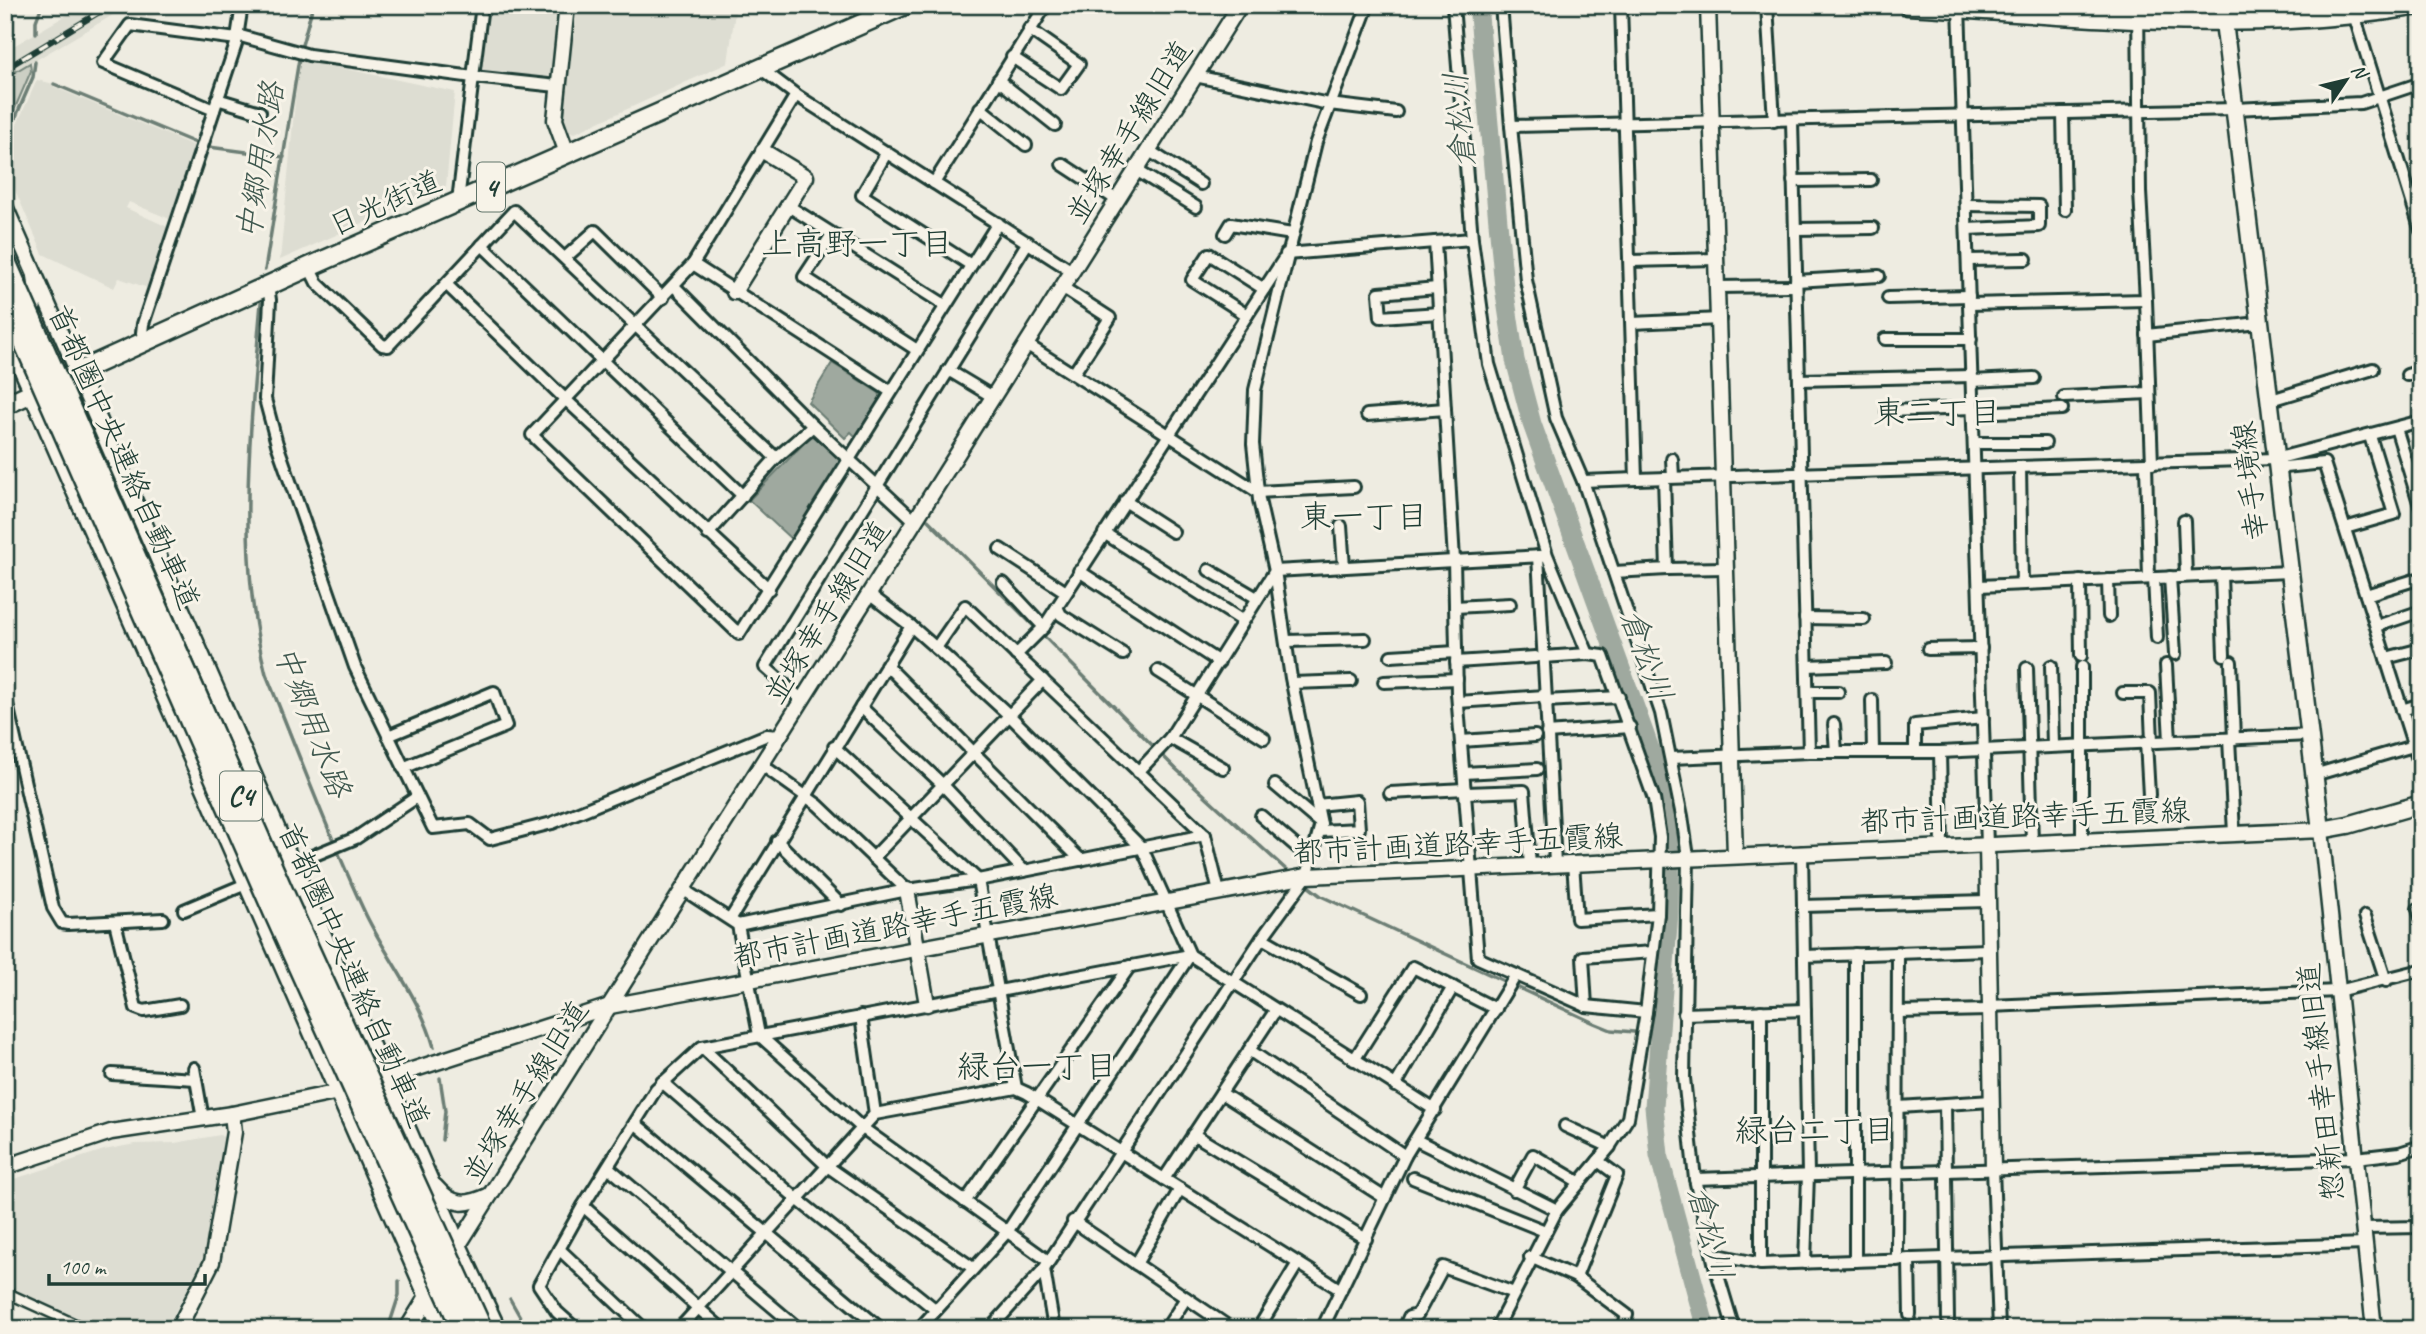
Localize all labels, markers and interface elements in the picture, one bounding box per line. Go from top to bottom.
street label: 並塚幸手線旧道 [1057,33,1201,231]
north arrow [2310,46,2380,116]
text: N [2346,59,2374,85]
water label: 倉松川 [1435,70,1484,170]
water label: 中郷用水路 [228,77,294,243]
street label: 日光街道 [322,161,448,245]
road number: 4 [477,162,505,212]
district label: 上高野一丁目 [761,223,953,264]
street label: 首都圏中央連絡自動車道 [40,299,208,615]
district label: 東二丁目 [1873,392,2001,433]
street label: 幸手境線 [2224,419,2276,543]
district label: 東一丁目 [1300,496,1428,537]
street label: 並塚幸手線旧道 [755,513,899,711]
water label: 倉松川 [1611,603,1682,707]
water label: 中郷用水路 [265,639,361,805]
road number: C4 [220,772,262,820]
street label: 都市計画道路幸手五霞線 [1859,791,2191,841]
street label: 都市計画道路幸手五霞線 [1292,816,1624,872]
street label: 首都圏中央連絡自動車道 [270,817,438,1133]
street label: 都市計画道路幸手五霞線 [729,876,1061,976]
street label: 惣新田幸手線旧道 [2290,961,2352,1203]
street label: 並塚幸手線旧道 [453,993,597,1191]
district label: 緑台一丁目 [957,1046,1117,1087]
district label: 緑台二丁目 [1735,1110,1895,1151]
water label: 倉松川 [1678,1181,1743,1285]
scale bar [49,1243,205,1287]
text: 100 m [60,1254,107,1280]

